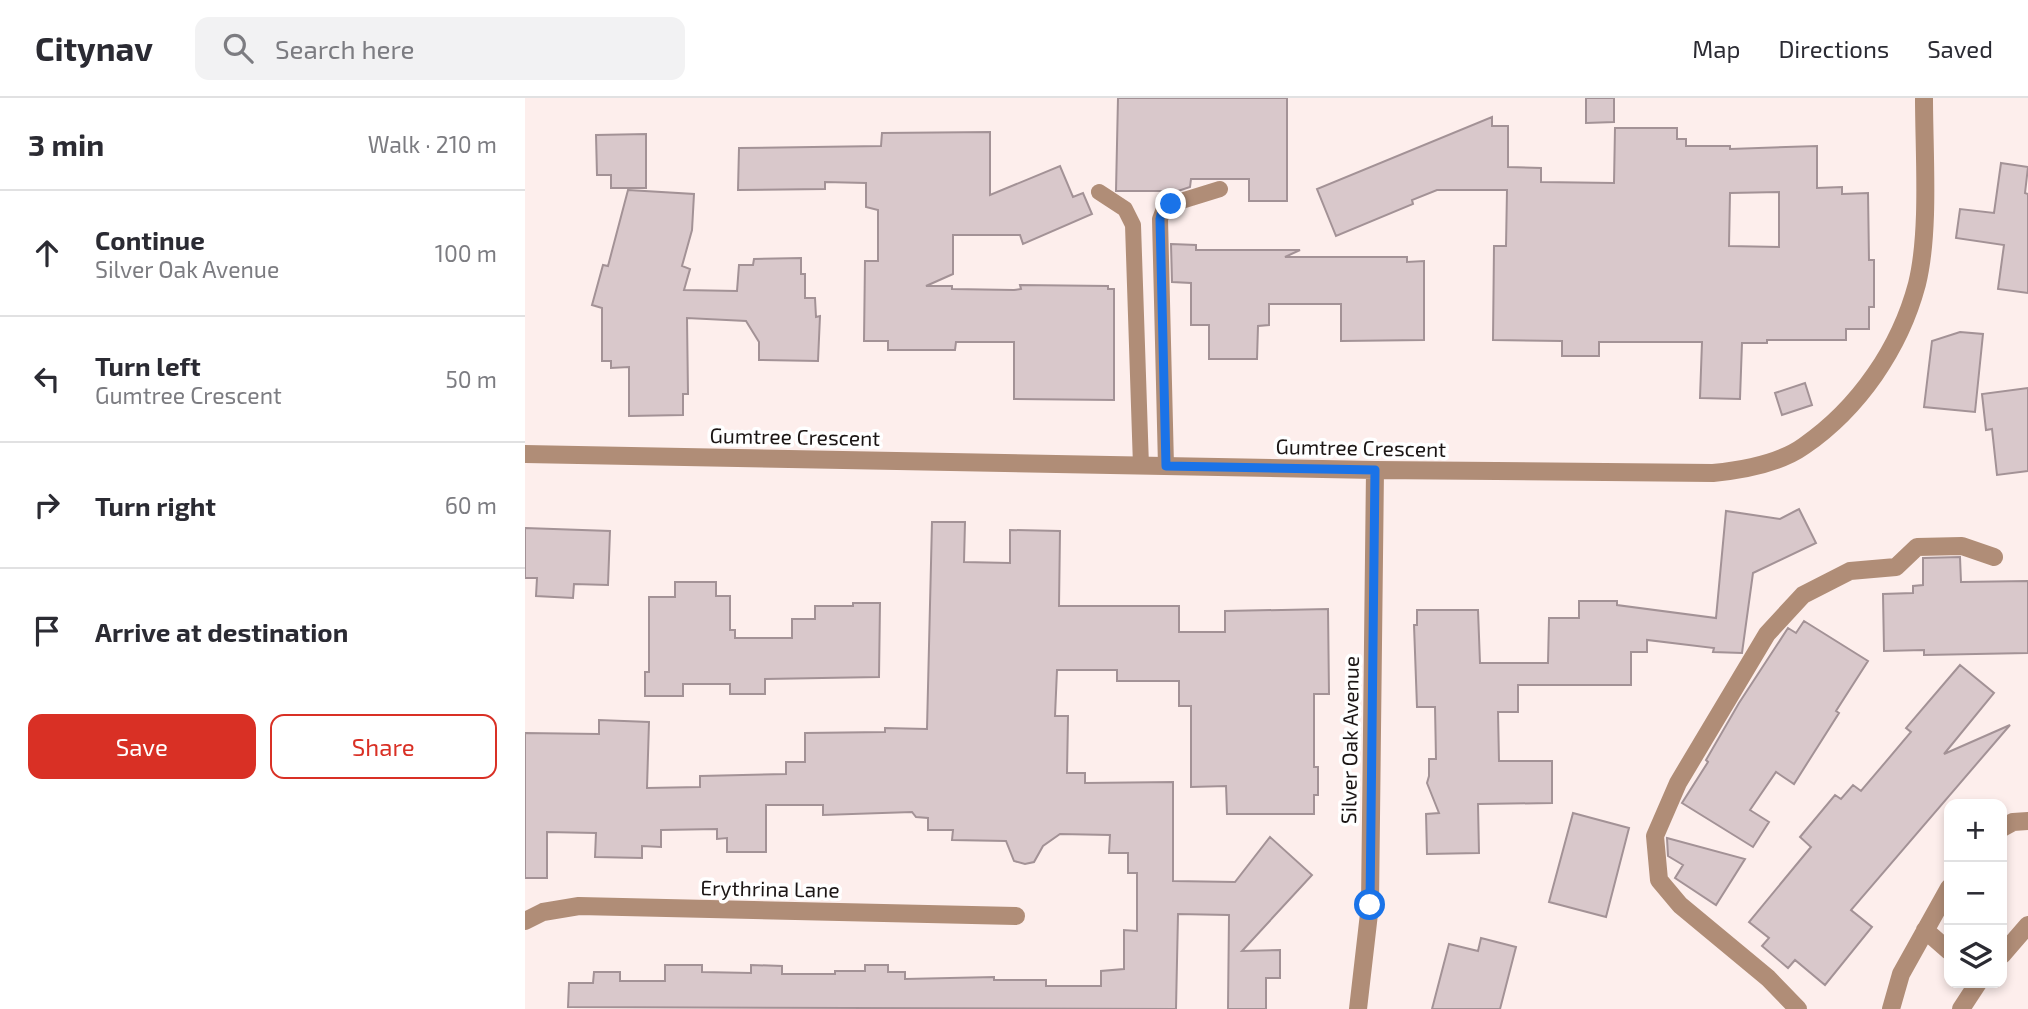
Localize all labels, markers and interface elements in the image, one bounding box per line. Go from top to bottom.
search box [195,17,685,80]
text: Citynav [35,28,153,68]
icon: search [219,29,257,67]
text: Search here [275,33,415,64]
text: Map [1692,34,1740,63]
text: Directions [1778,34,1889,63]
text: Saved [1927,34,1993,63]
text: 3 min [28,126,104,162]
text: Walk · 210 m [368,130,497,158]
route end [1155,188,1186,219]
text: Continue [95,224,205,255]
icon: ahead [28,234,66,272]
text: 100 m [435,239,497,267]
text: Silver Oak Avenue [95,255,279,283]
text: Turn left [95,350,201,381]
icon: left [28,360,66,398]
text: 50 m [446,365,497,393]
text: Gumtree Crescent [95,381,282,409]
street label: Gumtree Crescent [709,422,881,450]
street label: Gumtree Crescent [1275,433,1447,461]
icon: right [28,486,66,524]
text: Turn right [95,490,216,521]
text: 60 m [445,491,497,519]
icon: arrive [28,612,66,650]
text: Arrive at destination [95,616,348,647]
street label: Silver Oak Avenue [1335,656,1363,824]
button: Save [28,714,256,779]
button: Share [270,714,497,779]
map controls [1944,799,2007,988]
button: + [1944,799,2007,862]
button: − [1944,862,2007,925]
street label: Erythrina Lane [700,874,840,902]
route start [1354,889,1385,920]
button: layers [1944,925,2007,988]

